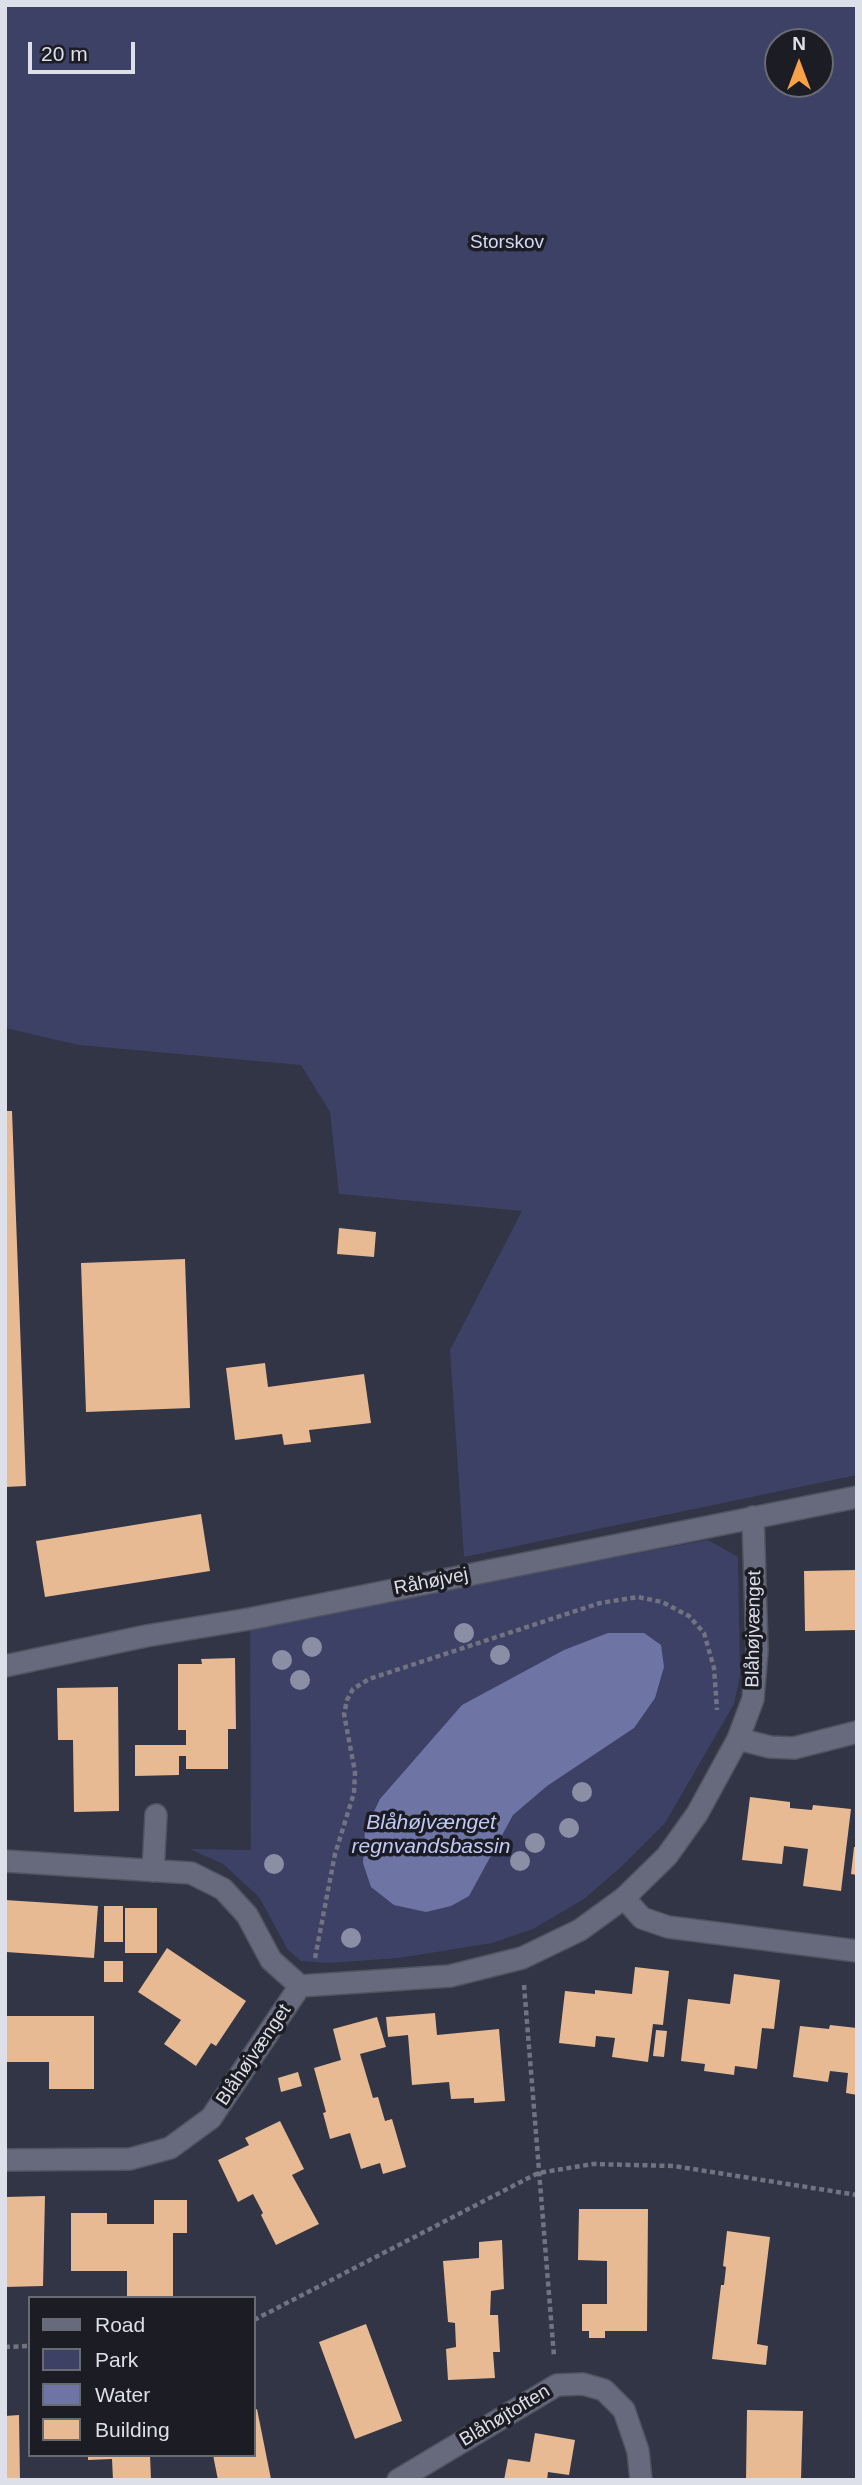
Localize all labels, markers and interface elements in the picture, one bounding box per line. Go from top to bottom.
scale bar [32,28,138,72]
north arrow [764,28,834,98]
text: N [792,33,806,54]
text: 20 m [41,42,88,65]
park label: Storskov [470,232,544,254]
street label: Råhøjvej [392,1564,470,1600]
street label: Blåhøjvænget [742,1570,766,1688]
water label: Blåhøjvænget regnvandsbassin [352,1810,510,1860]
street label: Blåhøjvænget [212,2000,296,2110]
legend [28,2296,256,2457]
text: Road [95,2313,145,2336]
text: Park [95,2348,138,2371]
street label: Blåhøjtoften [456,2380,554,2452]
text: Water [95,2383,150,2406]
text: Building [95,2418,170,2441]

